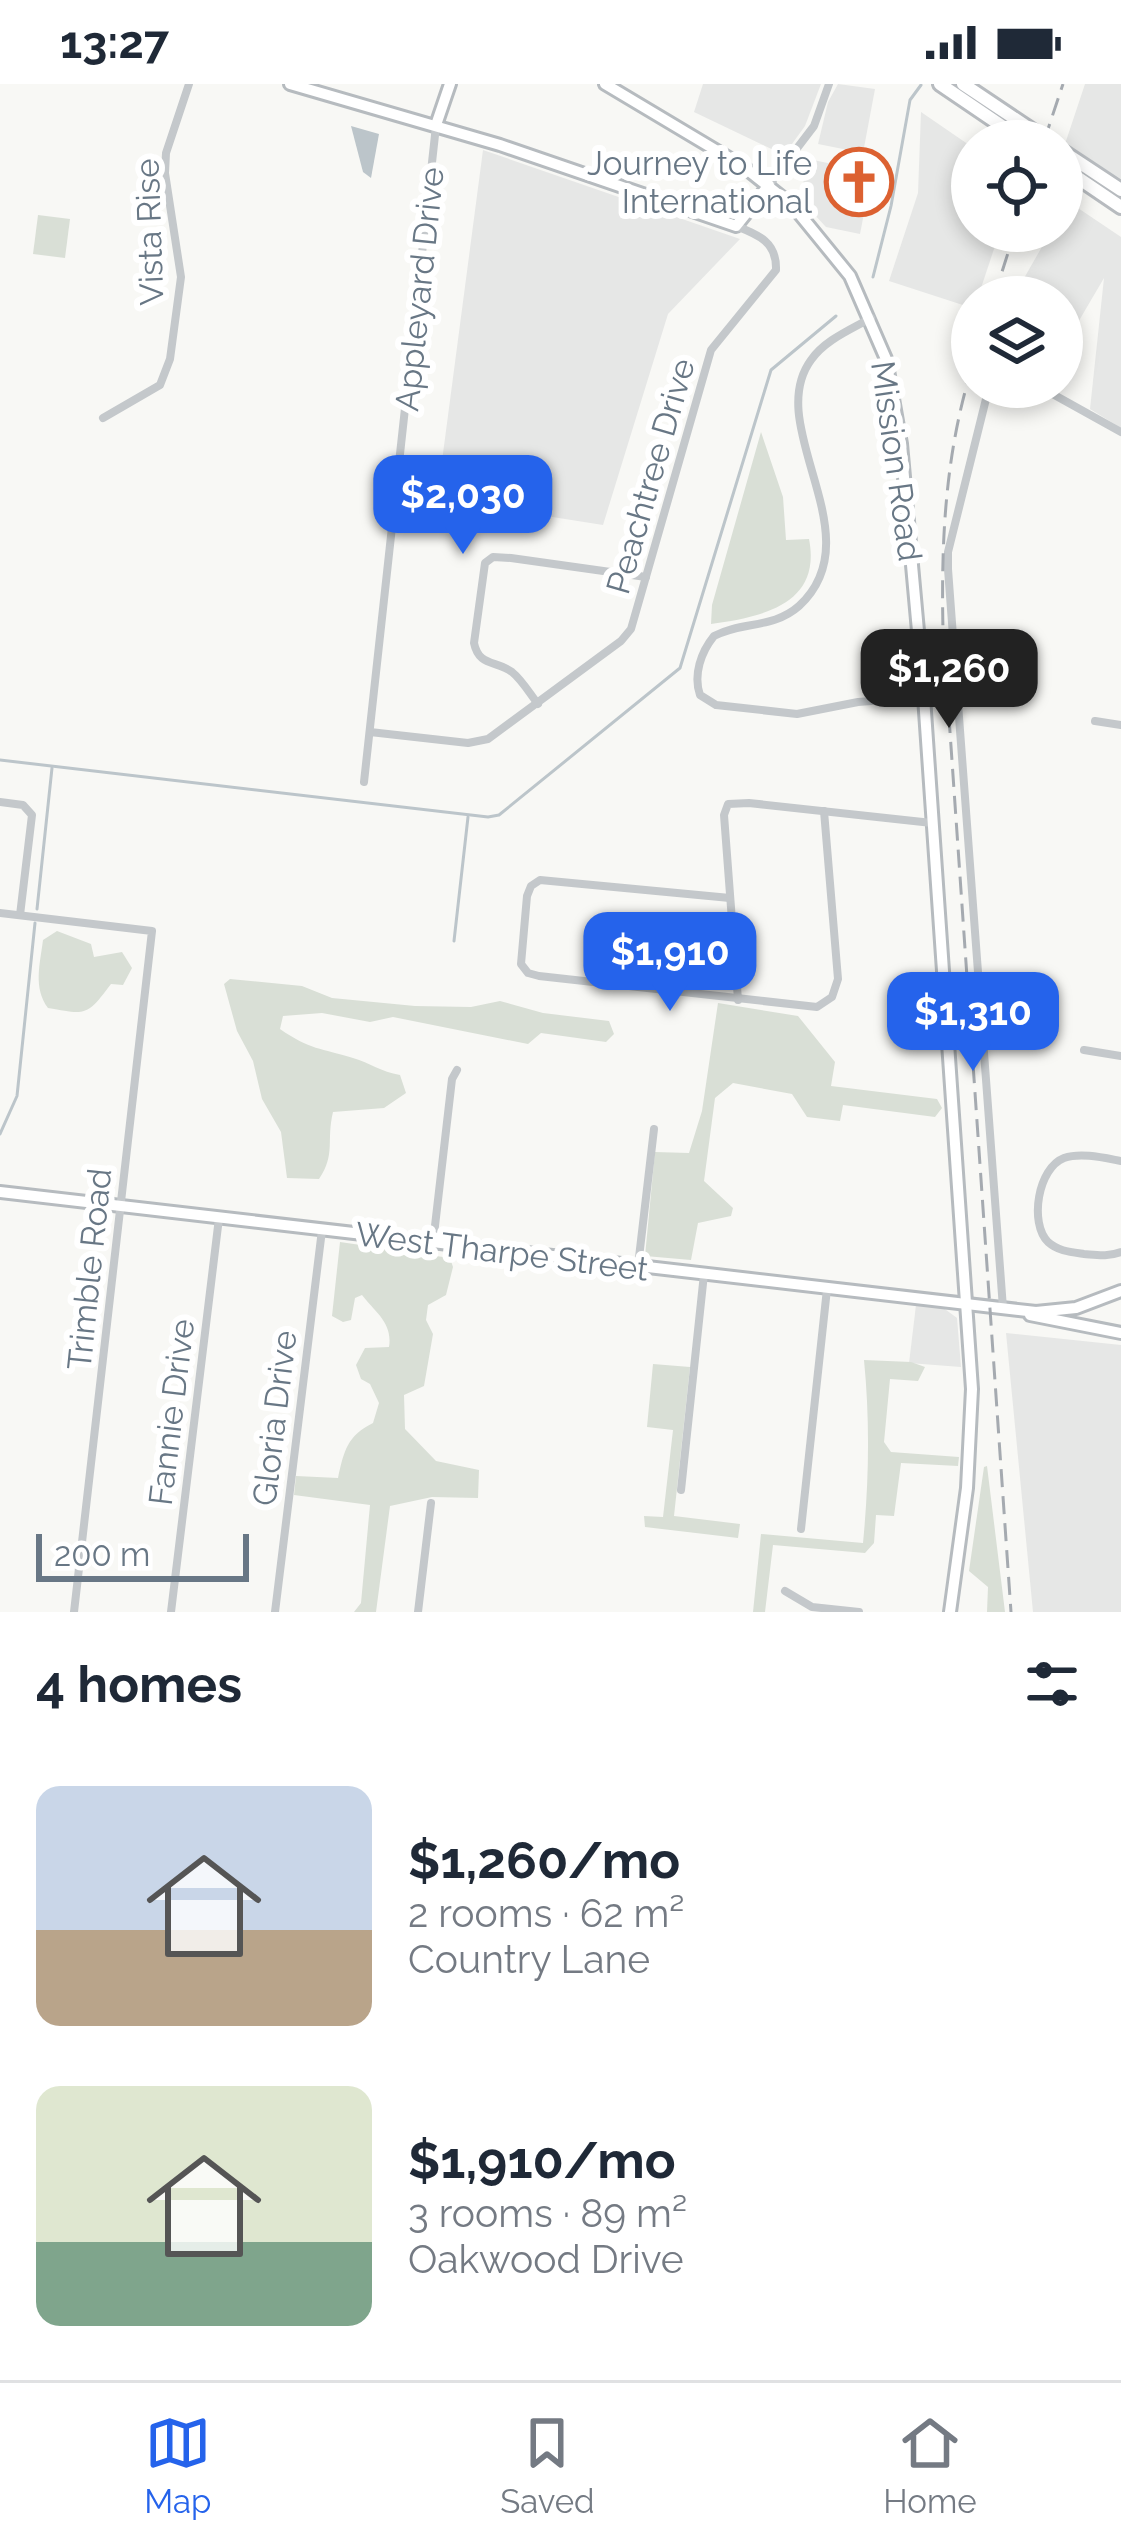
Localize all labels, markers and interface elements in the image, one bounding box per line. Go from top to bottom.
text: 13:27 [60,16,169,69]
map controls [951,120,1083,408]
button: locate [951,120,1083,252]
place label: Journey to Life International [587,144,813,221]
church icon: Journey to Life International [824,147,894,217]
street label: Vista Rise [127,158,172,306]
street label: Appleyard Drive [387,165,452,413]
button: layers [951,276,1083,408]
street label: Peachtree Drive [598,354,703,598]
street label: Mission Road [863,359,930,564]
pin: $2,030 [365,455,561,557]
text: $2,030 [400,471,526,517]
pin: $1,260 [851,629,1047,731]
text: $1,260 [888,645,1010,691]
pin: $1,910 [572,912,768,1014]
text: $1,910 [610,928,730,974]
pin: $1,310 [875,972,1071,1074]
text: $1,310 [914,988,1032,1034]
street label: Trimble Road [60,1166,119,1372]
street label: West Tharpe Street [353,1214,651,1289]
street label: Fannie Drive [141,1317,202,1507]
street label: Gloria Drive [244,1328,305,1508]
scale bar [36,1528,249,1581]
text: 200 m [54,1535,150,1574]
icon: filters [1019,1651,1085,1717]
text: 4 homes [36,1654,242,1714]
text: $1,260/mo [408,1830,680,1890]
icon: home [132,1834,276,1978]
text: 2 rooms · 62 m² [408,1890,684,1936]
text: Country Lane [408,1936,650,1982]
text: $1,910/mo [408,2130,676,2190]
icon: home [132,2134,276,2278]
text: 3 rooms · 89 m² [408,2190,687,2236]
text: Oakwood Drive [408,2236,684,2282]
tab: Map [144,2410,211,2521]
tab: Saved [500,2410,595,2521]
tab: Home [883,2410,977,2521]

